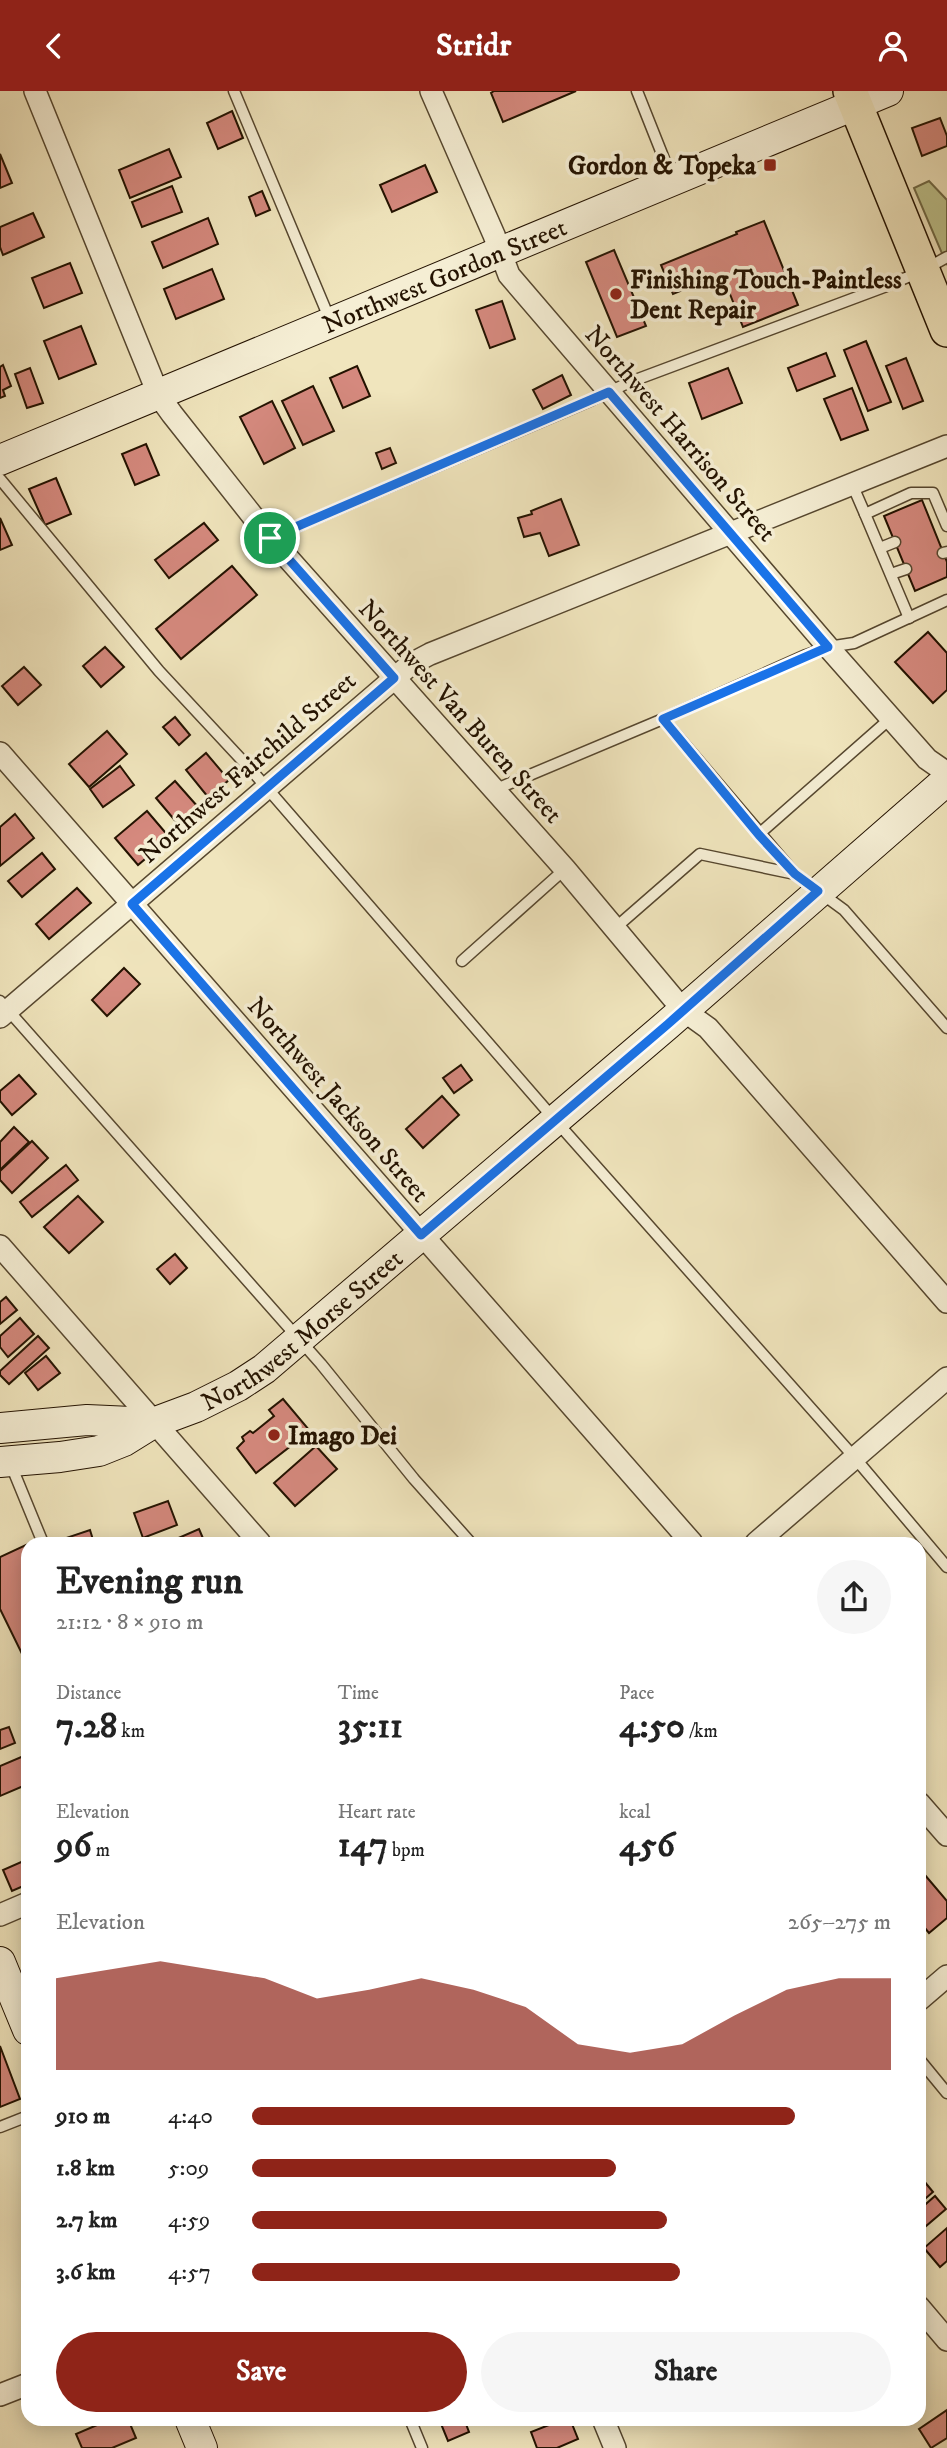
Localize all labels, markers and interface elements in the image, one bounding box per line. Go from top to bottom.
text: Stridr [436,26,511,66]
icon: back [35,27,73,65]
icon: person [874,27,912,65]
place label: Gordon & Topeka [568,150,757,183]
marker: Gordon & Topeka [762,157,778,173]
street label: Northwest Gordon Street [318,211,572,342]
place label: Finishing Touch-Paintless Dent Repair [630,264,902,327]
marker: Finishing Touch-Paintless Dent Repair [608,286,624,302]
street label: Northwest Harrison Street [577,319,783,549]
pin [240,508,300,568]
icon: arrive [251,519,289,557]
street label: Northwest Van Buren Street [351,593,569,831]
street label: Northwest Fairchild Street [133,665,363,871]
street label: Northwest Jackson Street [240,990,436,1210]
street label: Northwest Morse Street [196,1243,410,1420]
place label: Imago Dei [288,1420,397,1453]
marker: Imago Dei [266,1427,282,1443]
text: Evening run [56,1558,243,1606]
button: share [817,1560,891,1634]
text: 21:12 · 8 × 910 m [56,1608,204,1637]
text: Distance [56,1682,121,1705]
text: Time [338,1682,379,1705]
text: Pace [619,1682,654,1705]
text: 7.28 [56,1705,117,1749]
text: 35:11 [338,1705,403,1749]
text: 4:50 [619,1705,685,1749]
text: km [117,1720,145,1743]
text: /km [685,1720,718,1743]
text: Elevation [56,1801,130,1824]
text: Heart rate [338,1801,416,1824]
text: kcal [619,1801,651,1824]
text: 96 [56,1824,92,1868]
text: 147 [338,1824,388,1868]
text: 456 [619,1824,675,1868]
text: m [92,1839,110,1862]
text: bpm [388,1839,425,1862]
text: Elevation [56,1908,145,1937]
text: 265–275 m [788,1908,891,1937]
text: 910 m [56,2102,110,2131]
text: 4:40 [168,2102,213,2131]
text: 1.8 km [56,2154,115,2183]
text: 5:09 [168,2154,209,2183]
text: 2.7 km [56,2206,117,2235]
text: 4:59 [168,2206,210,2235]
text: 3.6 km [56,2258,116,2287]
text: 4:57 [168,2258,211,2287]
button: Save [56,2332,467,2412]
button: Share [481,2332,891,2412]

